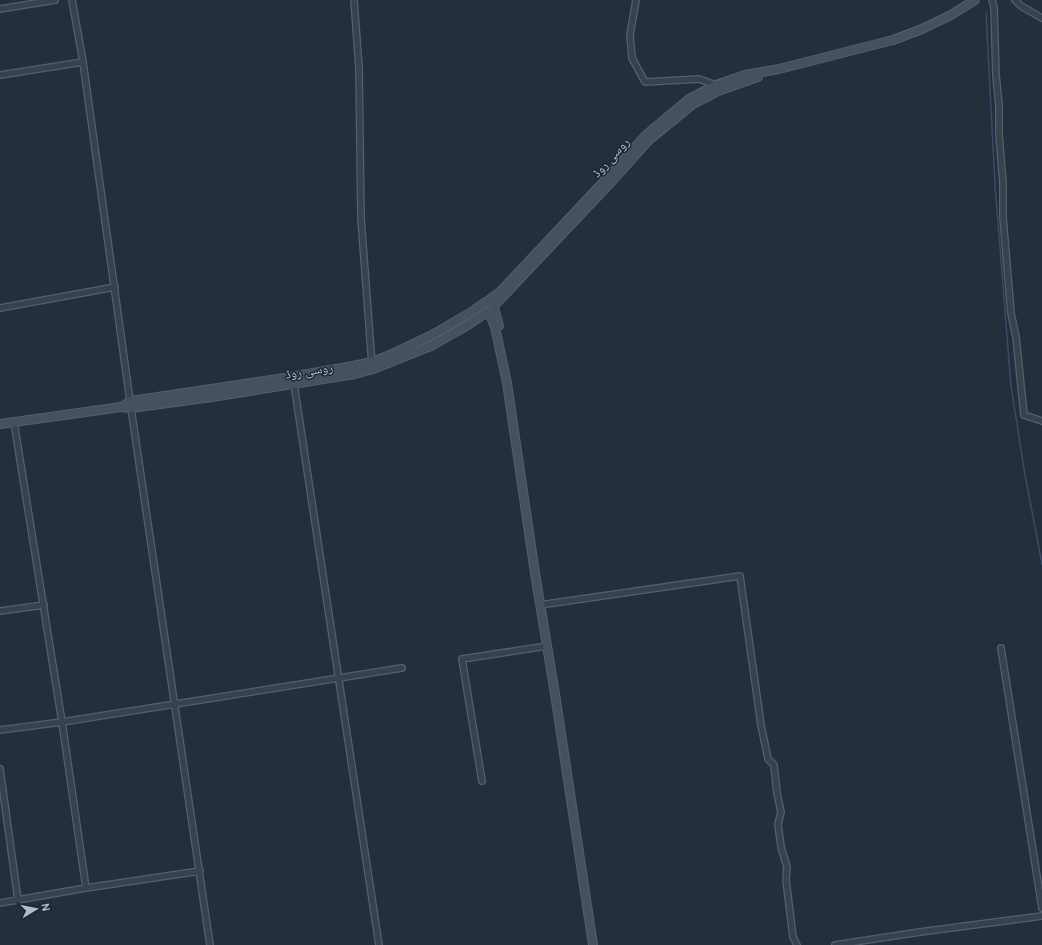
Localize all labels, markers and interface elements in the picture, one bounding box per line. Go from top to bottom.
street label: روسی روڈ [589,135,634,182]
street label: روسی روڈ [284,360,334,384]
north arrow [16,889,56,929]
text: N [37,902,52,913]

